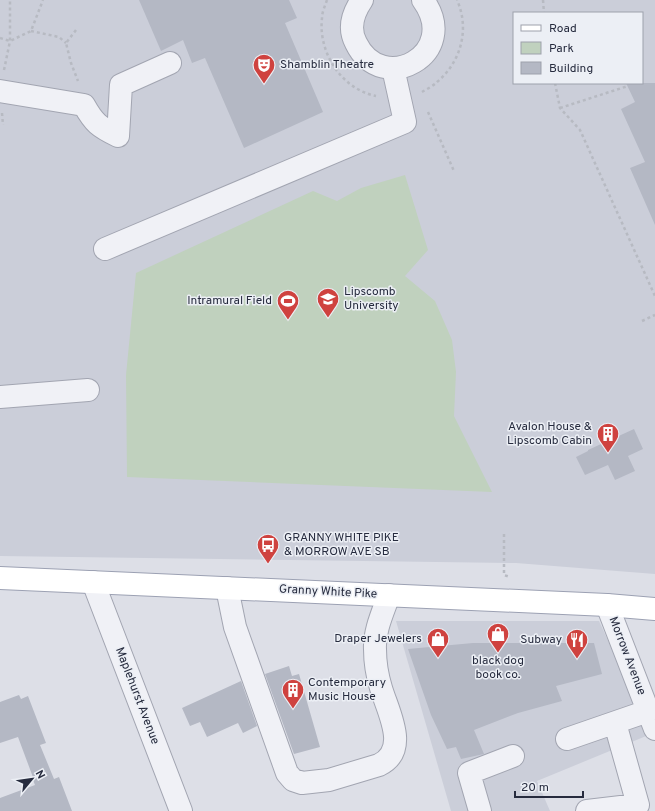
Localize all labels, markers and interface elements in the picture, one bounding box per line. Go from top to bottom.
legend [513,12,643,84]
text: Road [549,21,577,37]
text: Park [549,41,574,57]
theatre icon: Shamblin Theatre [251,52,277,85]
place label: Shamblin Theatre [280,57,374,73]
text: Building [549,61,593,77]
place label: Lipscomb University [344,284,399,314]
school or university icon: Lipscomb University [315,286,341,319]
sports icon: Intramural Field [275,288,301,321]
place label: Intramural Field [187,293,272,309]
place label: Avalon House & Lipscomb Cabin [507,419,592,449]
building icon: Avalon House & Lipscomb Cabin [595,421,621,454]
place label: GRANNY WHITE PIKE & MORROW AVE SB [284,530,399,560]
bus stop icon: GRANNY WHITE PIKE & MORROW AVE SB [255,532,281,565]
street label: Granny White Pike [278,581,378,603]
street label: Morrow Avenue [605,614,649,698]
shop icon: black dog book co. [485,621,511,654]
shop icon: Draper Jewelers [425,626,451,659]
restaurant icon: Subway [564,627,590,660]
place label: Draper Jewelers [334,631,422,647]
place label: Subway [520,632,562,648]
street label: Maplehurst Avenue [111,645,163,747]
place label: black dog book co. [472,653,524,683]
place label: Contemporary Music House [308,675,386,705]
building icon: Contemporary Music House [280,677,306,710]
north arrow [12,759,52,799]
text: N [32,768,48,781]
scale bar [515,773,583,799]
text: 20 m [521,780,549,796]

